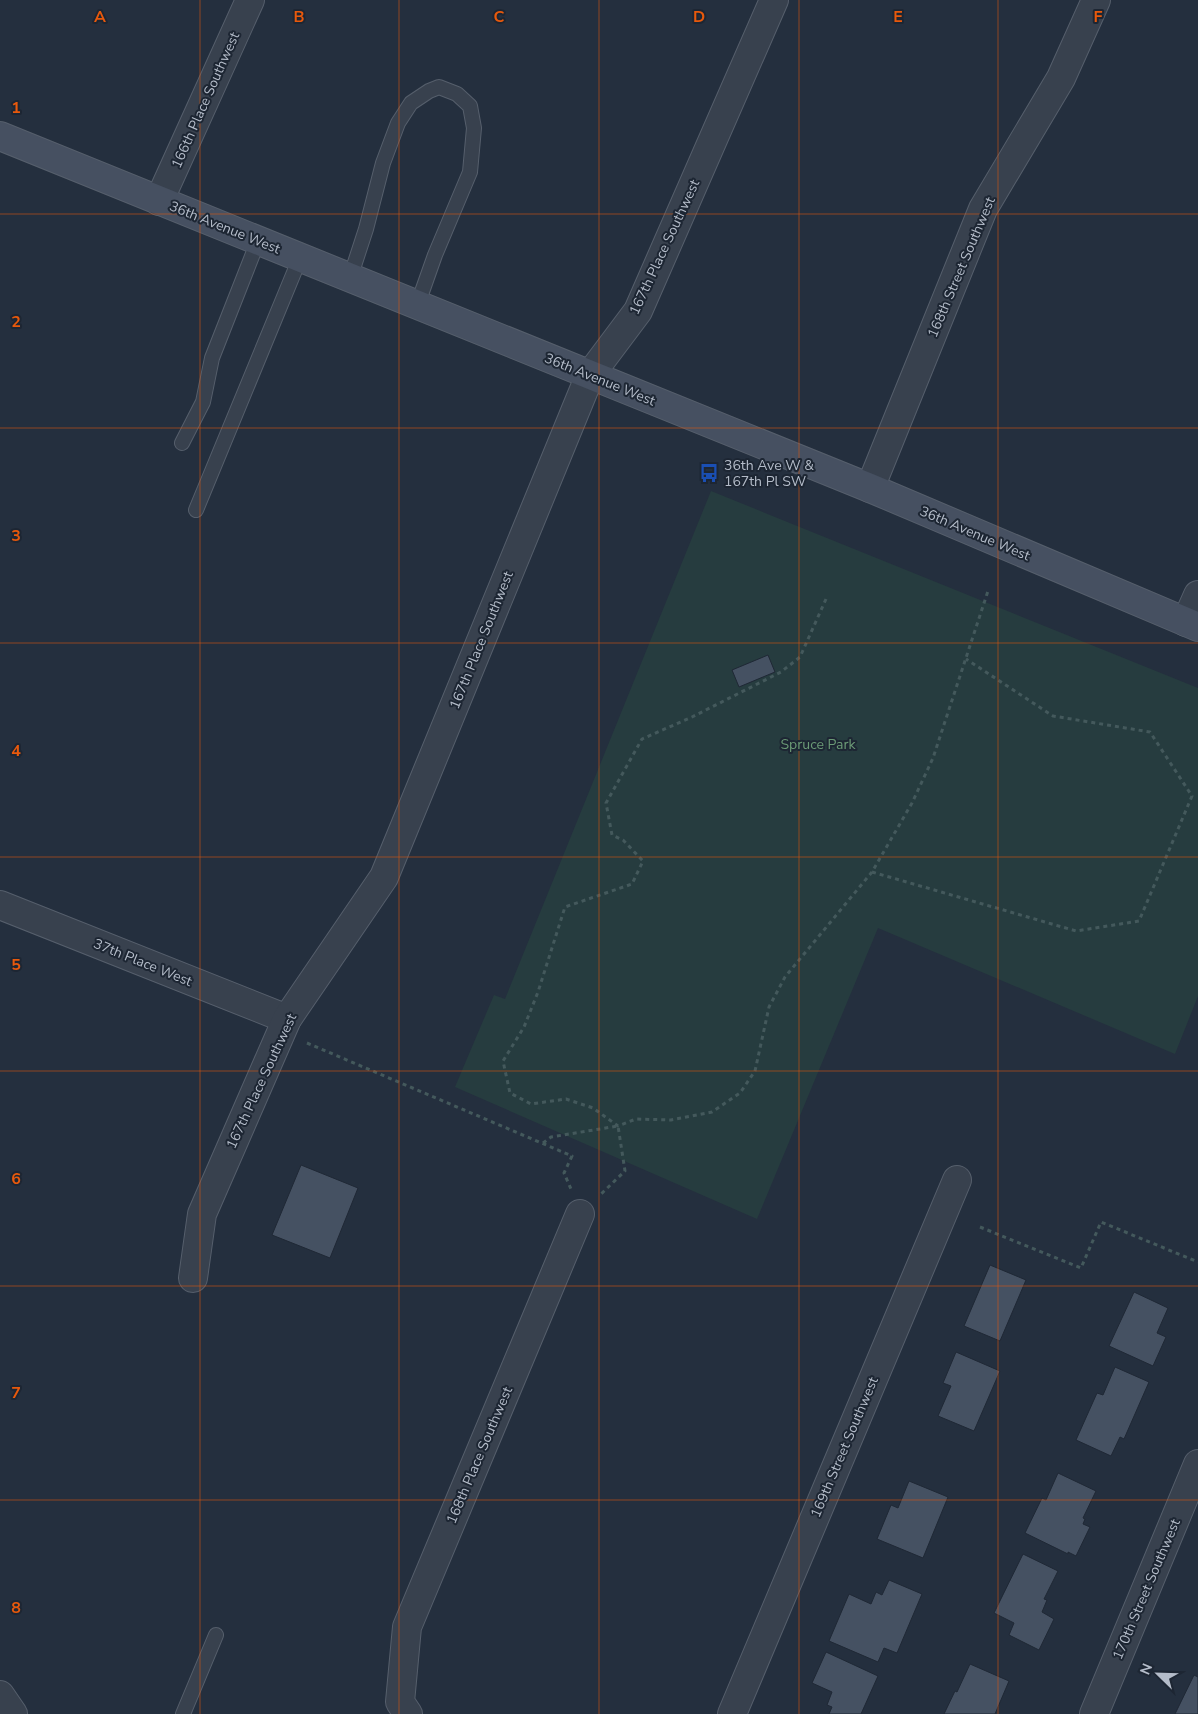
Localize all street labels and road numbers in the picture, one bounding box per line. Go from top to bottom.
street label: 166th Place Southwest [167,29,244,171]
street label: 167th Place Southwest [625,176,704,318]
street label: 168th Street Southwest [923,194,1000,340]
street label: 36th Avenue West [166,197,283,258]
street label: 36th Avenue West [541,349,658,410]
street label: 36th Avenue West [917,502,1033,565]
street label: 167th Place Southwest [445,568,518,712]
street label: 37th Place West [91,934,195,991]
street label: 167th Place Southwest [222,1010,301,1152]
street label: 169th Street Southwest [806,1374,883,1520]
street label: 168th Place Southwest [442,1384,517,1527]
street label: 170th Street Southwest [1108,1516,1185,1662]

